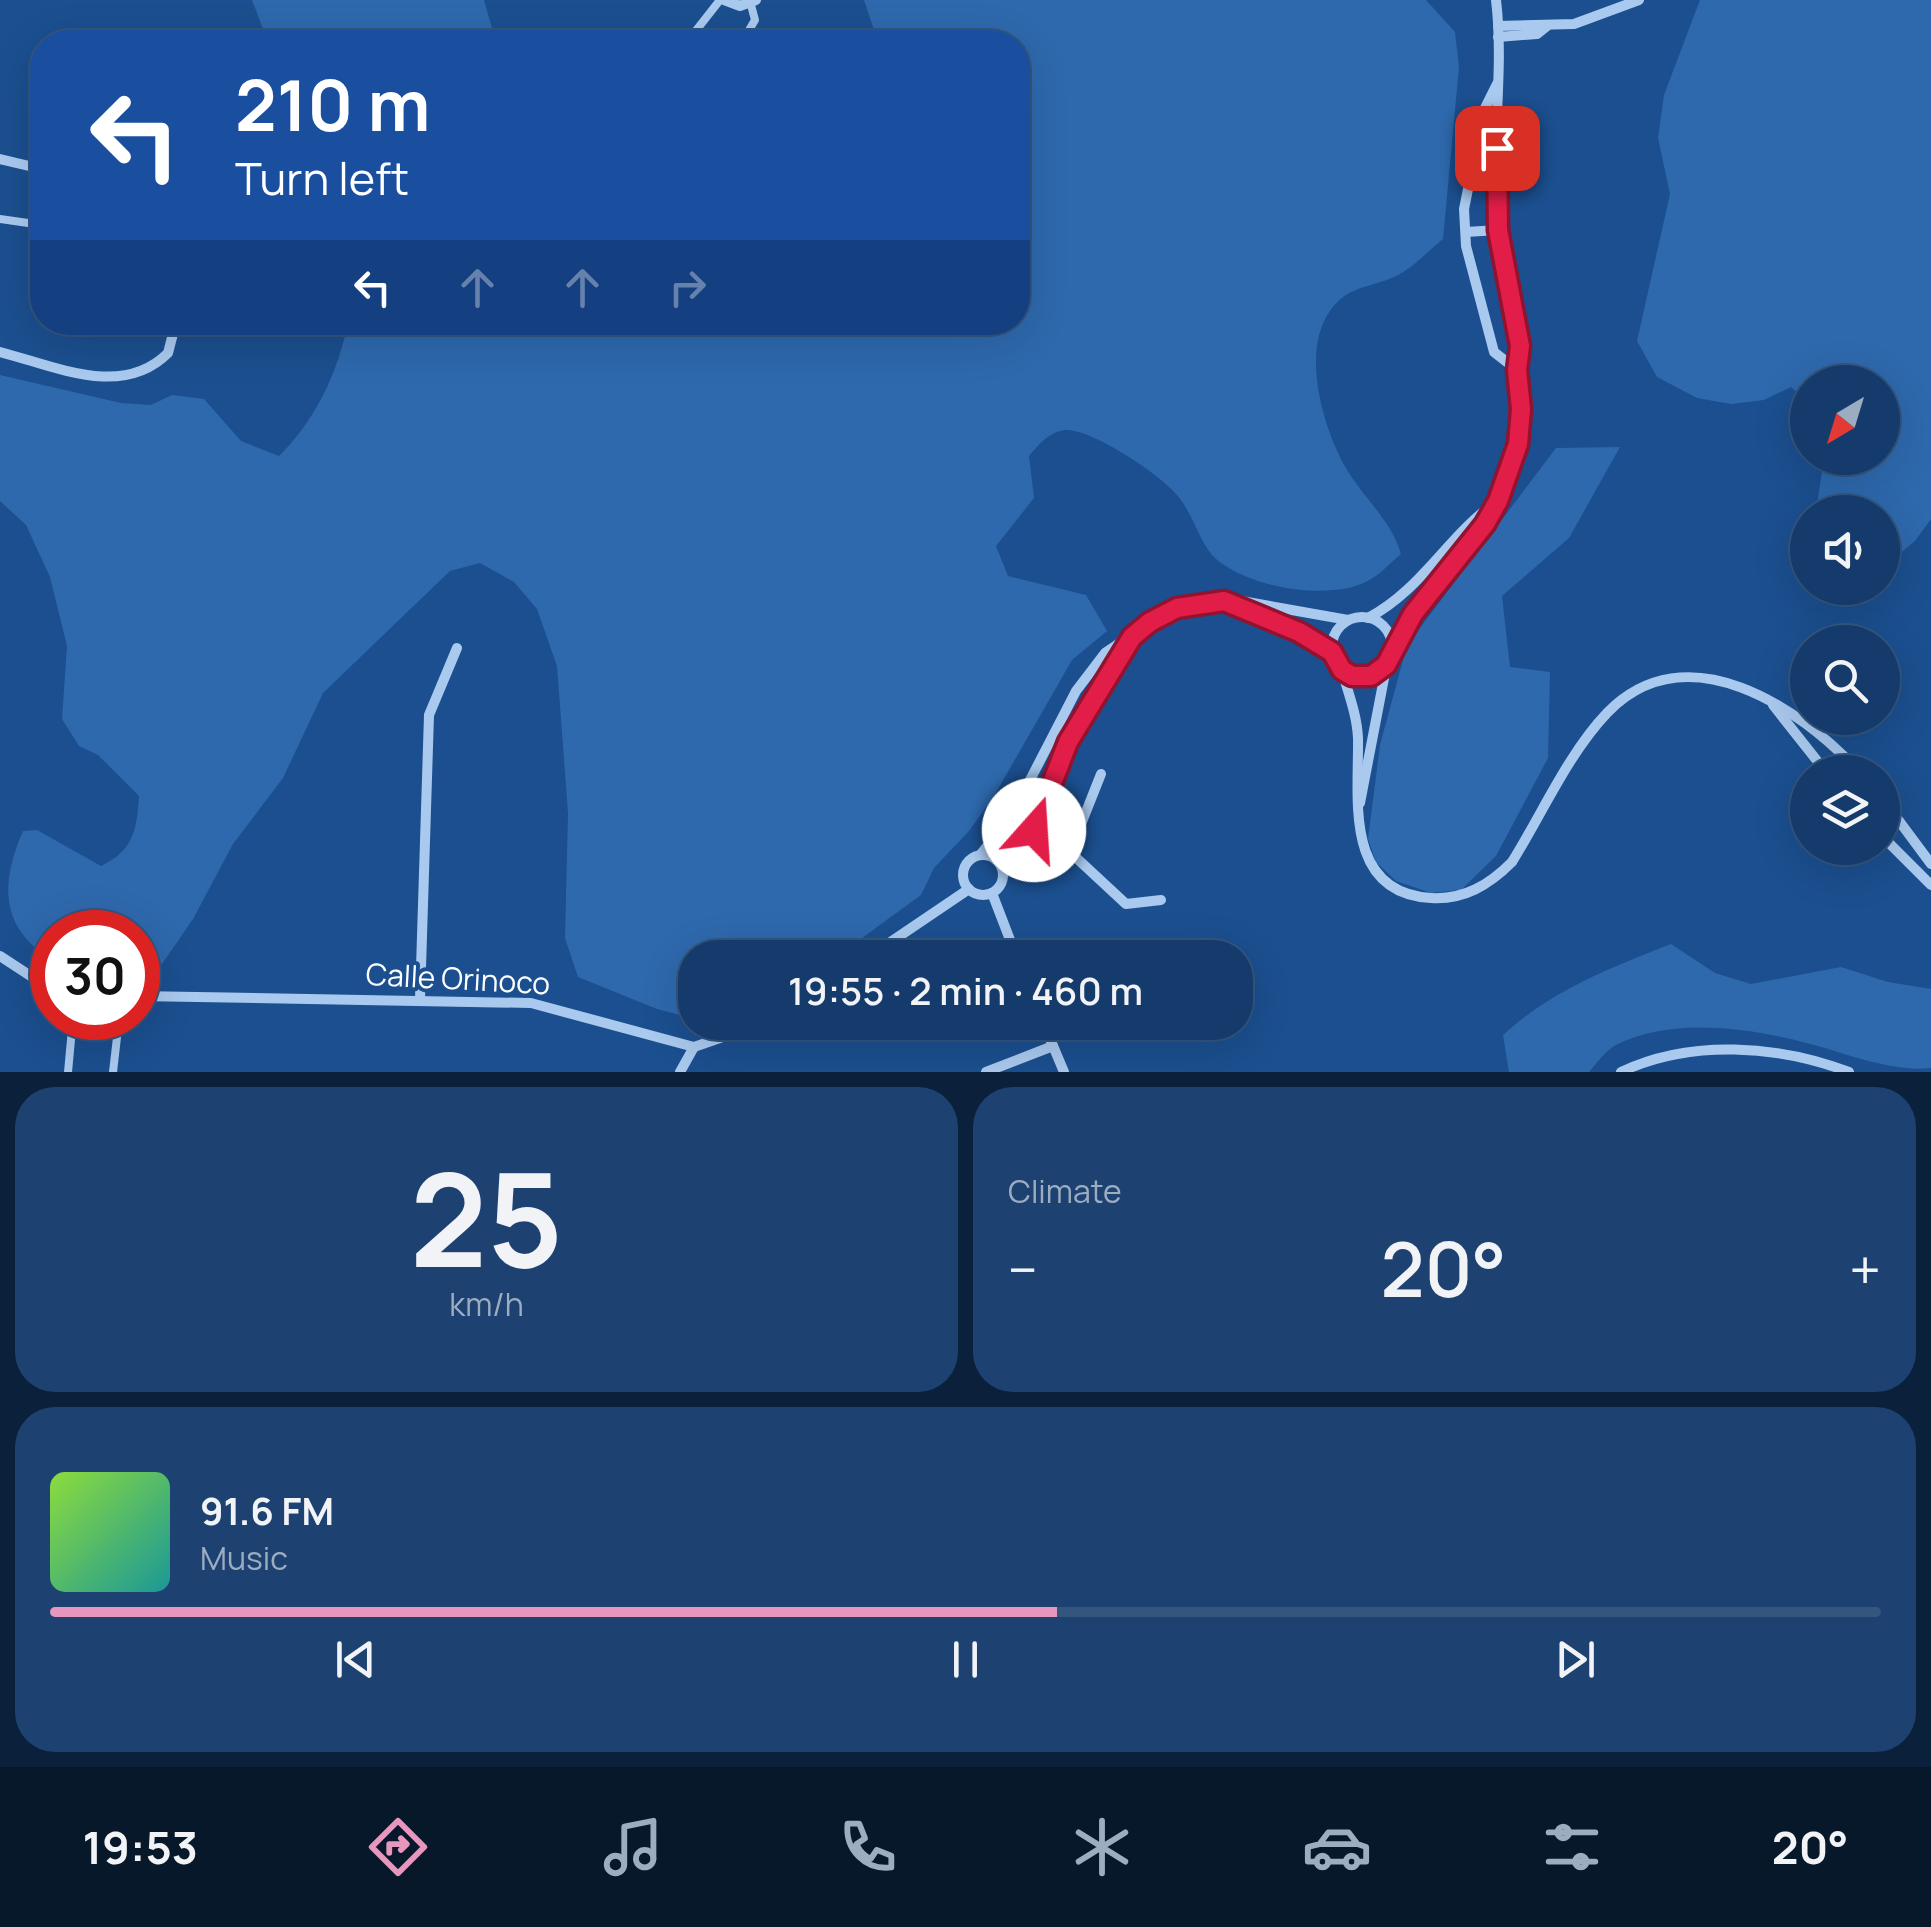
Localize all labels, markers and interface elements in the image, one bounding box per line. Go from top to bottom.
text: 210 m [235,56,430,152]
icon: left [70,70,200,200]
pin [1455,106,1540,191]
icon: arrive [1470,121,1525,176]
text: Turn left [235,147,409,209]
icon: left [345,260,400,315]
icon: ahead [450,260,505,315]
icon: ahead [555,260,610,315]
icon: right [660,260,715,315]
north arrow [1790,365,1900,475]
map controls [1790,365,1900,865]
button: sound [1790,495,1900,605]
button: search [1790,625,1900,735]
button: layers [1790,755,1900,865]
position arrow [982,778,1086,882]
speed limit sign: 30 [30,910,160,1040]
street label: Calle Orinoco [365,953,551,1003]
text: 19:55 · 2 min · 460 m [788,964,1143,1016]
text: 25 [410,1128,563,1306]
text: Climate [1008,1169,1122,1213]
text: 20° [1381,1217,1506,1320]
text: − [1008,1231,1038,1307]
text: + [1849,1231,1881,1307]
text: km/h [449,1282,524,1326]
text: 91.6 FM [200,1484,334,1536]
text: Music [200,1536,288,1580]
icon: previous [328,1632,383,1687]
icon: pause [938,1632,993,1687]
icon: next [1548,1632,1603,1687]
icon: directions [363,1812,433,1882]
icon: music [598,1812,668,1882]
icon: phone [833,1812,903,1882]
icon: climate [1067,1812,1137,1882]
icon: car [1302,1812,1372,1882]
icon: filters [1537,1812,1607,1882]
text: 19:53 [82,1816,198,1878]
text: 20° [1772,1816,1849,1878]

